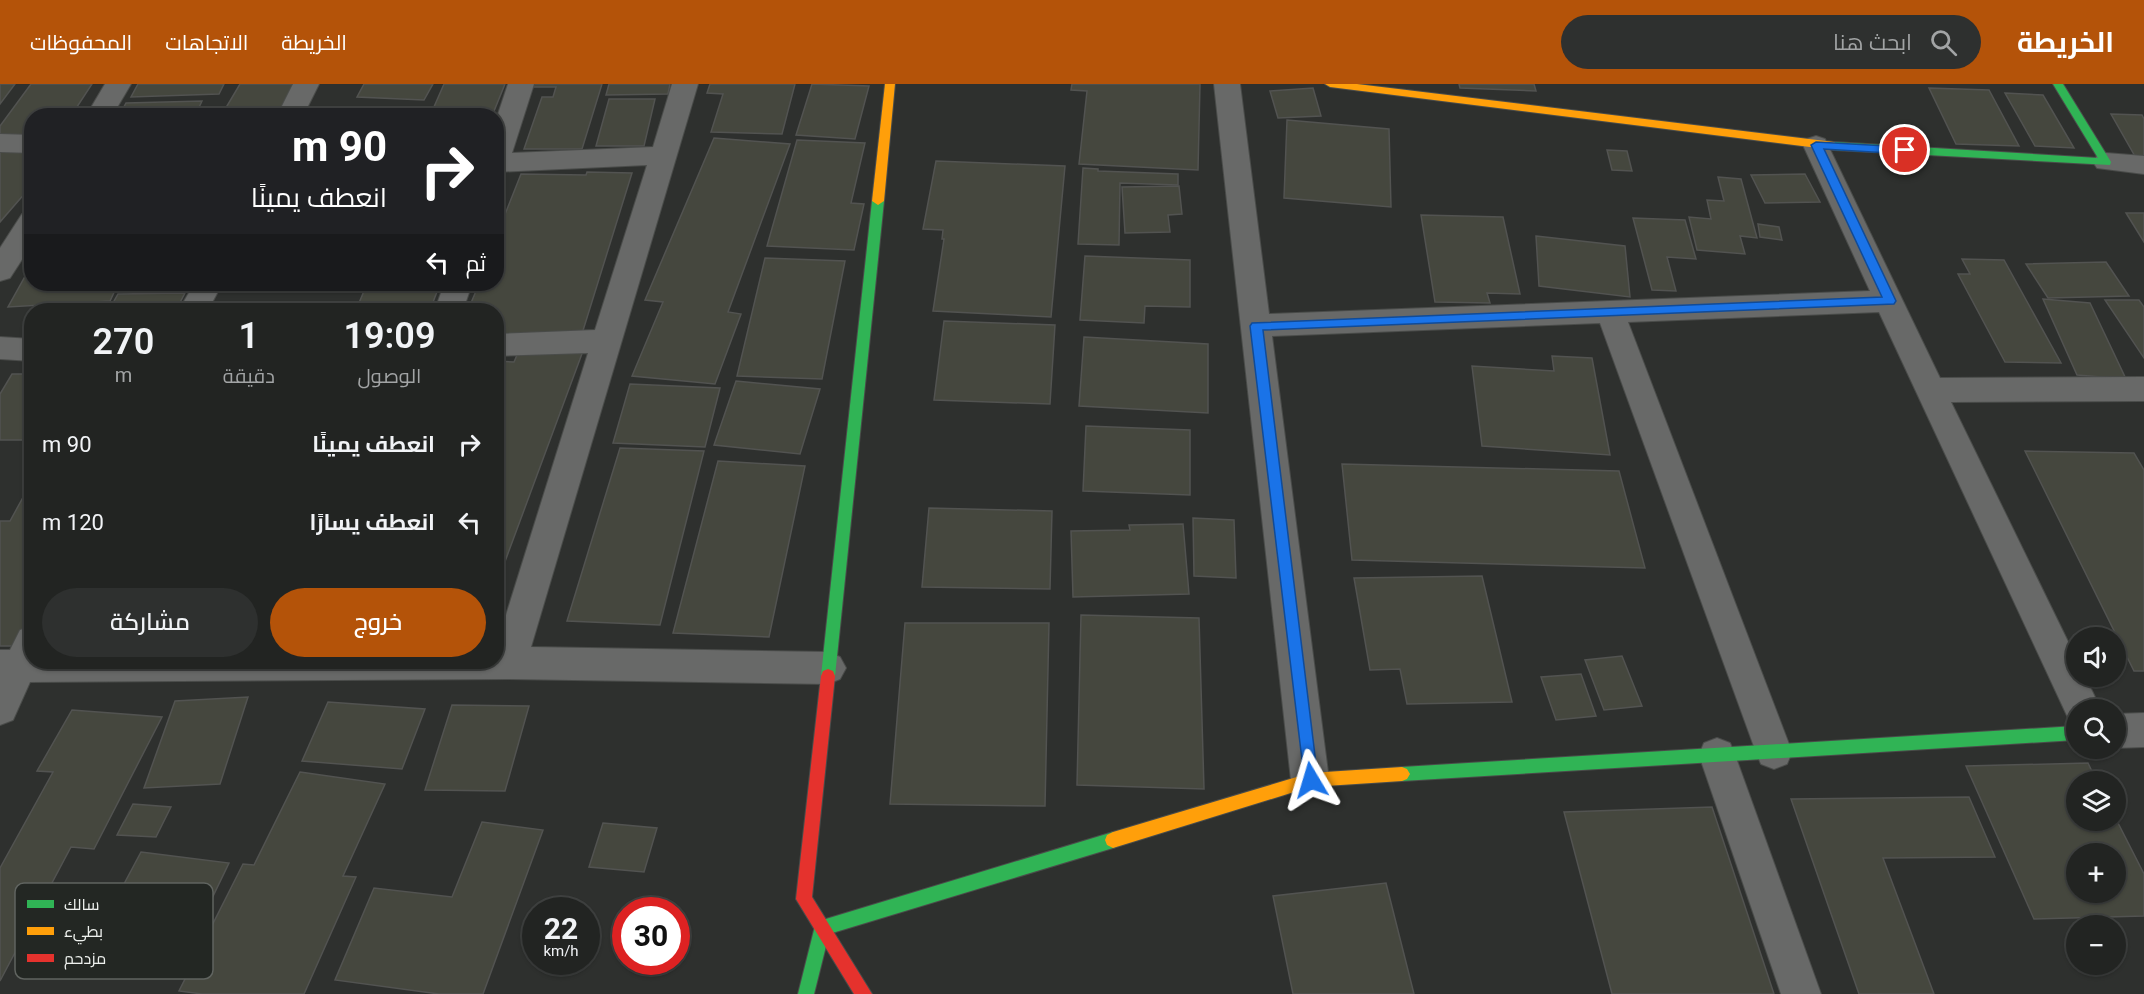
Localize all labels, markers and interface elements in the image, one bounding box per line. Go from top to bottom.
search box [1561,15,1981,69]
icon: search [1927,26,1960,59]
text: الخريطة [2017,26,2114,59]
text: ابحث هنا [1833,30,1912,55]
text: المحفوظات [30,31,132,55]
text: الاتجاهات [165,31,248,55]
text: الخريطة [281,31,347,55]
text: 90 m [292,122,387,171]
pin [1879,124,1930,175]
icon: right [408,132,486,210]
icon: arrive [1888,133,1921,166]
text: انعطف يمينًا [251,182,387,214]
icon: left [421,246,454,279]
text: ثم [466,251,486,276]
text: 1 [239,315,259,357]
text: 19:09 [343,315,435,357]
text: 270 [93,321,154,363]
text: m [115,363,132,387]
text: دقيقة [223,364,275,388]
text: الوصول [358,364,421,388]
icon: right [453,428,486,461]
text: 90 m [42,432,92,457]
text: انعطف يمينًا [312,432,435,457]
icon: left [453,506,486,539]
text: 120 m [42,510,104,535]
text: انعطف يسارًا [310,510,435,535]
button: مشاركة [42,588,258,657]
button: خروج [270,588,486,657]
map controls [2066,627,2126,975]
button: sound [2066,627,2126,687]
button: search [2066,699,2126,759]
position arrow [1279,748,1343,812]
button: layers [2066,771,2126,831]
button: + [2066,843,2126,903]
legend [15,883,213,979]
text: سالك [64,895,99,914]
speed limit sign: 30 [612,897,690,975]
text: 22 [544,911,578,946]
button: − [2066,915,2126,975]
text: بطيء [64,922,103,945]
text: km/h [543,942,579,960]
text: مزدحم [64,949,106,970]

